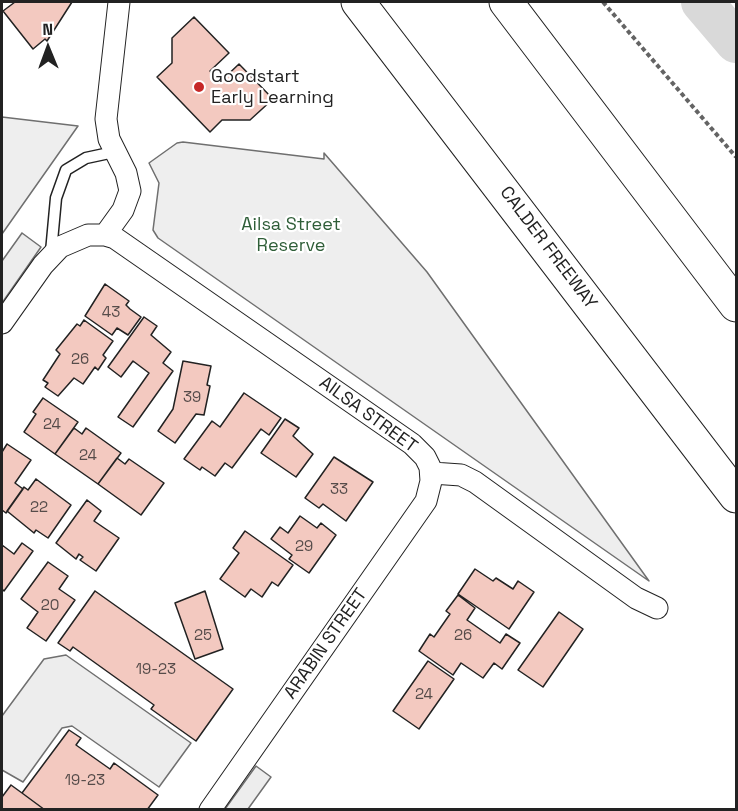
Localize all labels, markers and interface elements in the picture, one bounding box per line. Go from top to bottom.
north arrow [18,18,78,78]
text: N [42,19,53,40]
place label: Goodstart Early Learning [211,66,334,109]
marker: Goodstart Early Learning [192,80,206,94]
street label: CALDER FREEWAY [495,182,601,314]
park label: Ailsa Street Reserve [241,214,341,256]
house number: 43 [102,304,120,322]
house number: 26 [71,351,89,369]
street label: AILSA STREET [315,372,421,458]
house number: 39 [183,389,201,407]
house number: 24 [43,416,61,434]
house number: 24 [79,447,97,465]
house number: 33 [330,481,348,499]
house number: 22 [30,499,48,517]
house number: 29 [295,538,313,556]
street label: ARABIN STREET [280,584,372,704]
house number: 20 [41,597,59,615]
house number: 25 [194,627,212,645]
house number: 26 [454,627,472,645]
house number: 19-23 [136,661,176,679]
house number: 24 [415,686,433,704]
house number: 19-23 [65,772,105,790]

